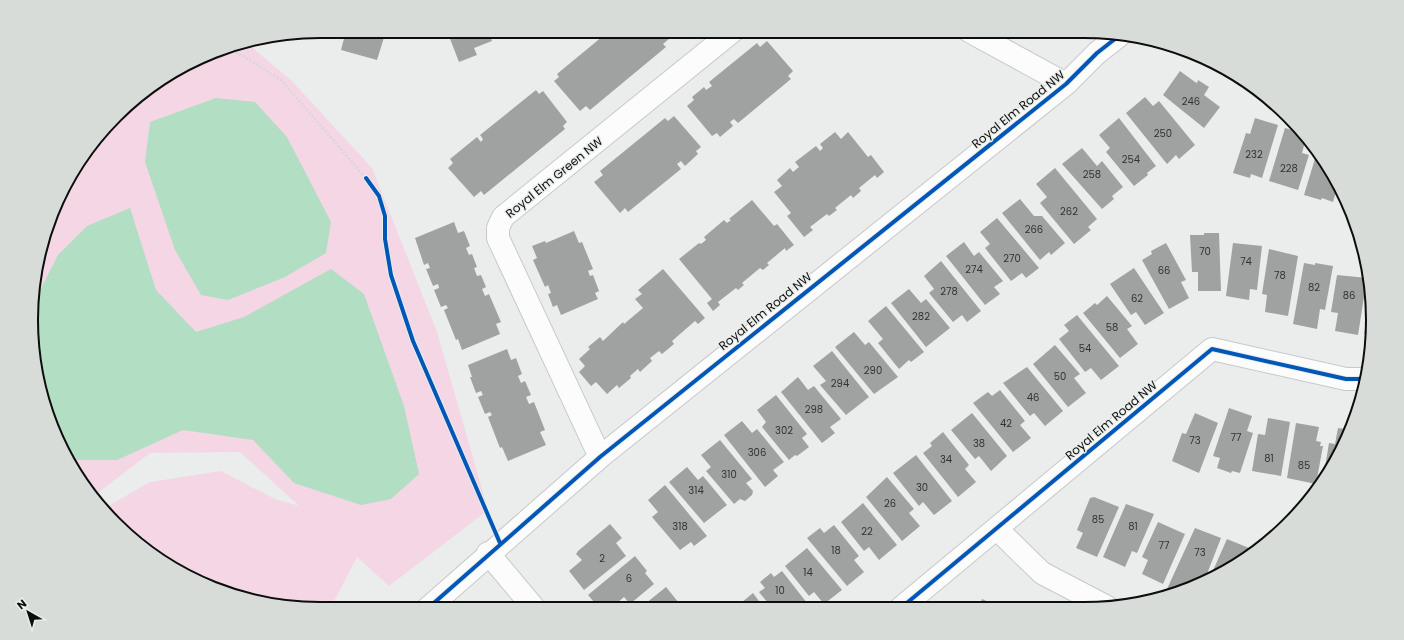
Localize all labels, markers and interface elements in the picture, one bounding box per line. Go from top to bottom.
street label: Royal Elm Road NW [968,66,1068,152]
house number: 246 [1182,94,1200,109]
house number: 250 [1154,126,1172,141]
street label: Royal Elm Green NW [502,132,606,221]
house number: 232 [1245,147,1263,162]
house number: 254 [1122,152,1140,167]
house number: 228 [1280,161,1298,176]
house number: 258 [1083,167,1101,182]
house number: 262 [1060,204,1078,219]
house number: 266 [1025,222,1043,237]
house number: 70 [1199,244,1211,259]
house number: 270 [1003,251,1021,266]
house number: 74 [1240,254,1252,269]
house number: 274 [965,262,983,277]
house number: 66 [1158,263,1170,278]
street label: Royal Elm Road NW [715,268,815,354]
house number: 78 [1274,268,1286,283]
house number: 82 [1308,280,1320,295]
house number: 278 [940,284,958,299]
house number: 86 [1343,288,1355,303]
house number: 62 [1131,291,1143,306]
house number: 282 [912,309,930,324]
house number: 58 [1106,320,1118,335]
house number: 54 [1079,341,1091,356]
house number: 290 [864,363,882,378]
house number: 50 [1054,369,1066,384]
house number: 294 [831,376,849,391]
street label: Royal Elm Road NW [1061,376,1161,464]
house number: 46 [1027,390,1039,405]
house number: 298 [805,402,823,417]
house number: 42 [1000,416,1012,431]
house number: 302 [775,423,793,438]
house number: 77 [1231,430,1242,445]
house number: 73 [1189,433,1201,448]
house number: 38 [973,436,985,451]
house number: 306 [748,445,766,460]
house number: 81 [1264,451,1274,466]
house number: 34 [940,452,952,467]
house number: 85 [1298,458,1310,473]
house number: 310 [721,467,737,482]
house number: 30 [916,480,928,495]
house number: 314 [688,483,704,498]
house number: 26 [884,496,896,511]
house number: 85 [1092,512,1104,527]
house number: 318 [672,519,688,534]
house number: 81 [1128,519,1138,534]
house number: 22 [861,524,873,539]
house number: 77 [1159,538,1170,553]
house number: 18 [831,543,841,558]
house number: 73 [1194,545,1206,560]
house number: 2 [599,551,605,566]
house number: 14 [803,565,813,580]
house number: 6 [626,571,632,586]
house number: 10 [775,583,785,598]
north arrow [8,592,48,632]
text: N [13,595,30,613]

